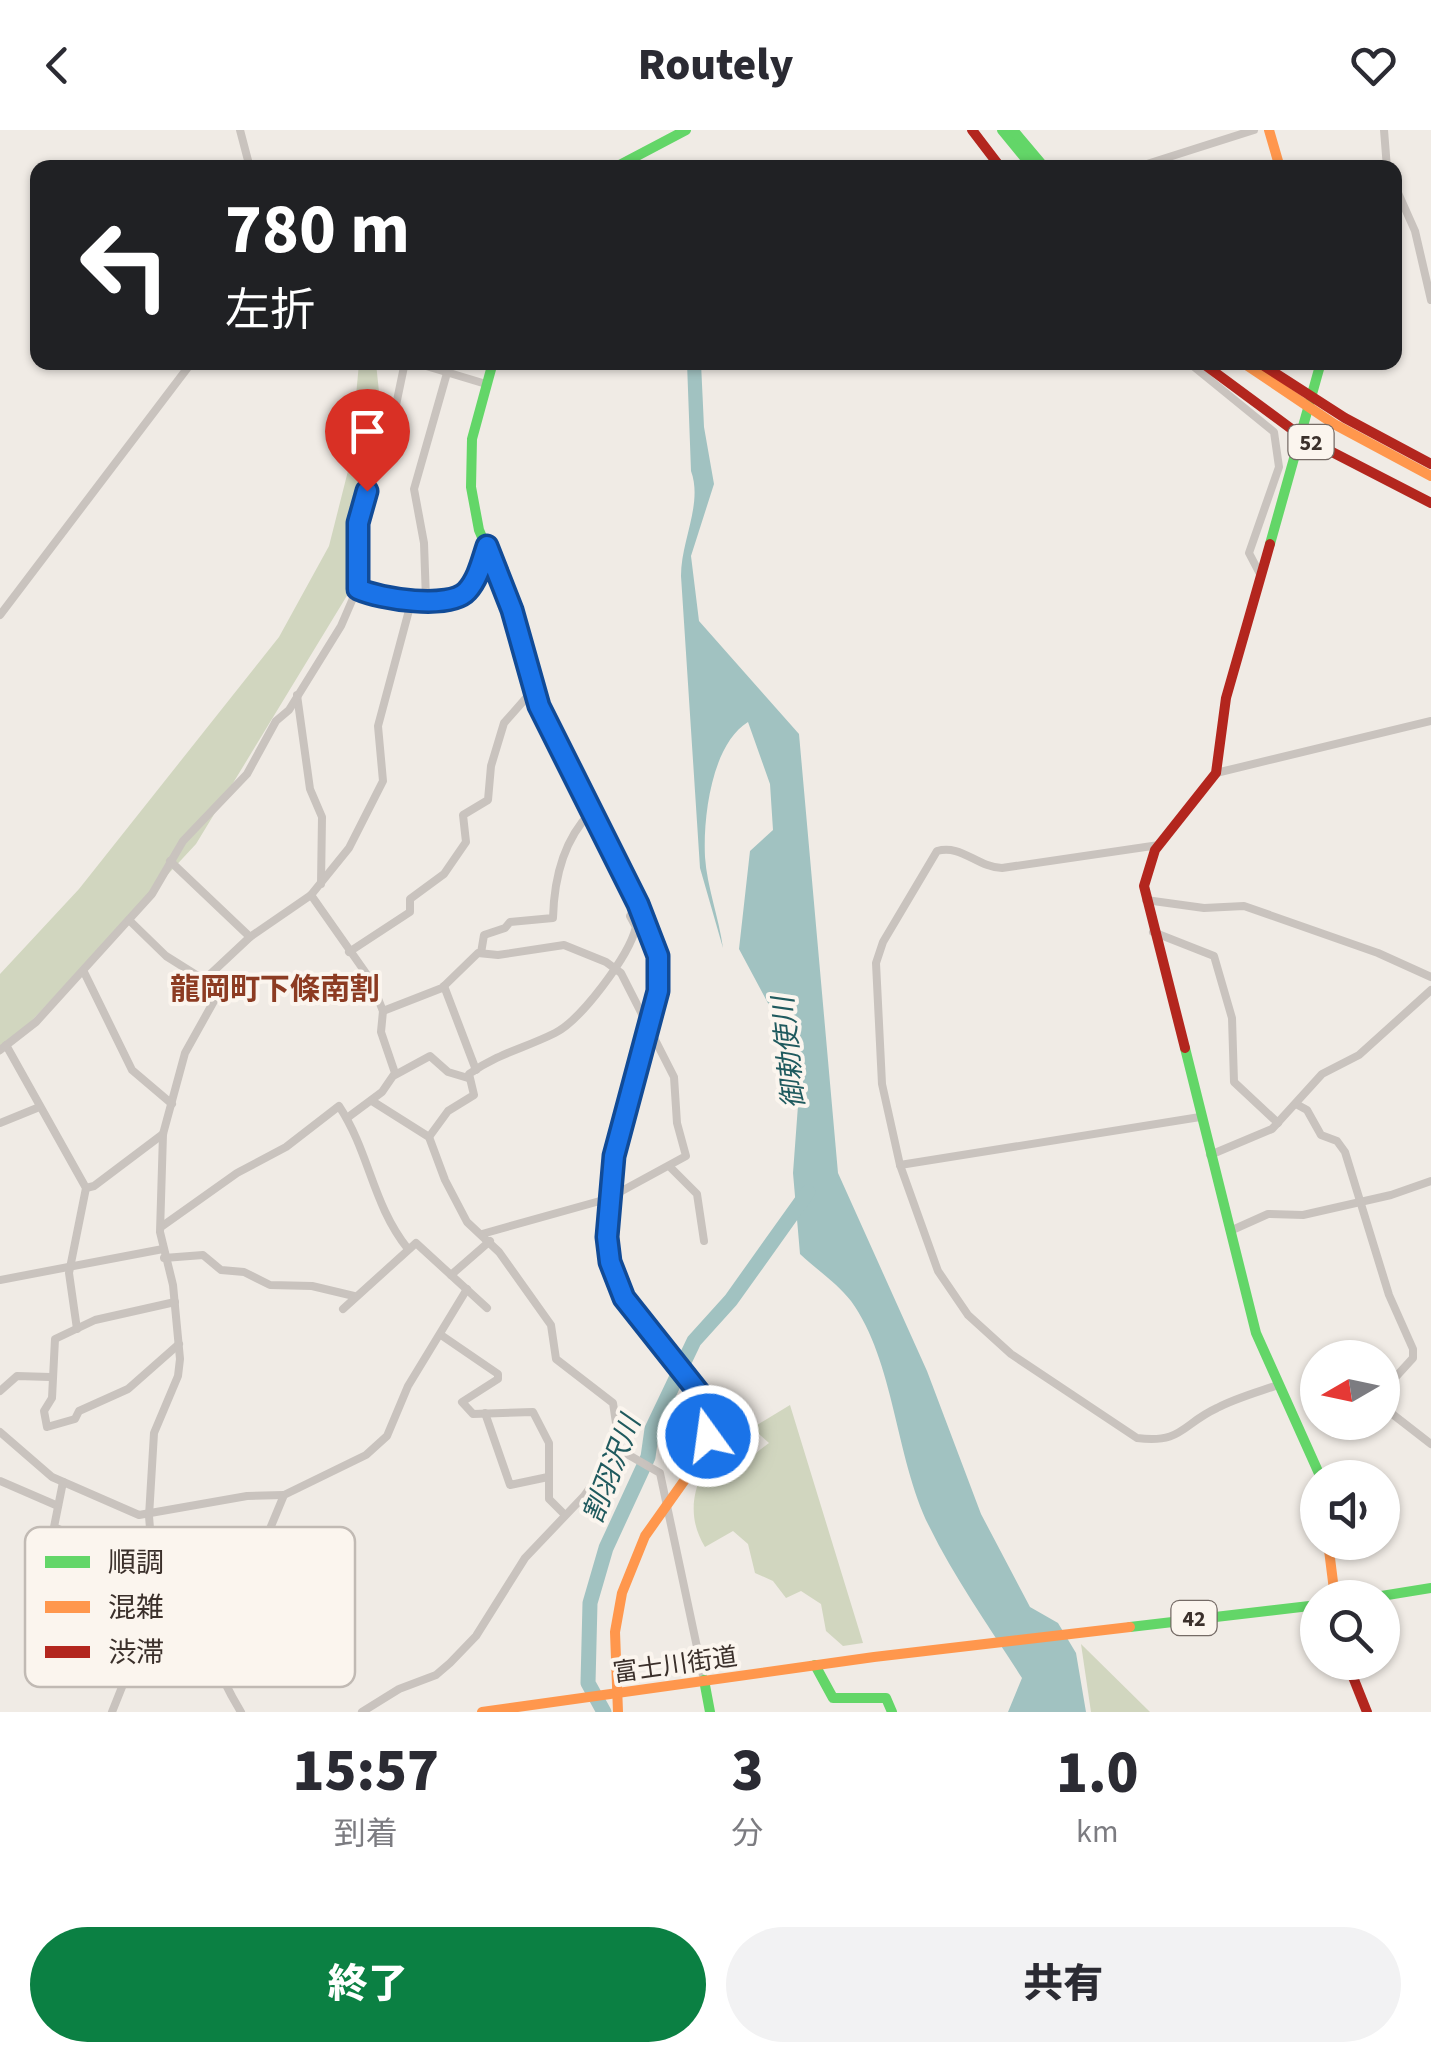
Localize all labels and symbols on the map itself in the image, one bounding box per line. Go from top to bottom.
pin [325,389,410,492]
road number: 52 [1288,425,1334,459]
district label: 龍岡町下條南割 [170,968,380,1011]
water label: 御勅使川 [763,992,815,1111]
north arrow [1300,1340,1400,1440]
position arrow [656,1384,760,1488]
water label: 割羽沢川 [573,1407,652,1529]
legend [25,1527,355,1687]
text: 順調 [108,1543,164,1583]
text: 混雑 [108,1588,164,1628]
road number: 42 [1172,1601,1216,1635]
text: 渋滞 [108,1633,164,1673]
street label: 富士川街道 [611,1638,740,1692]

